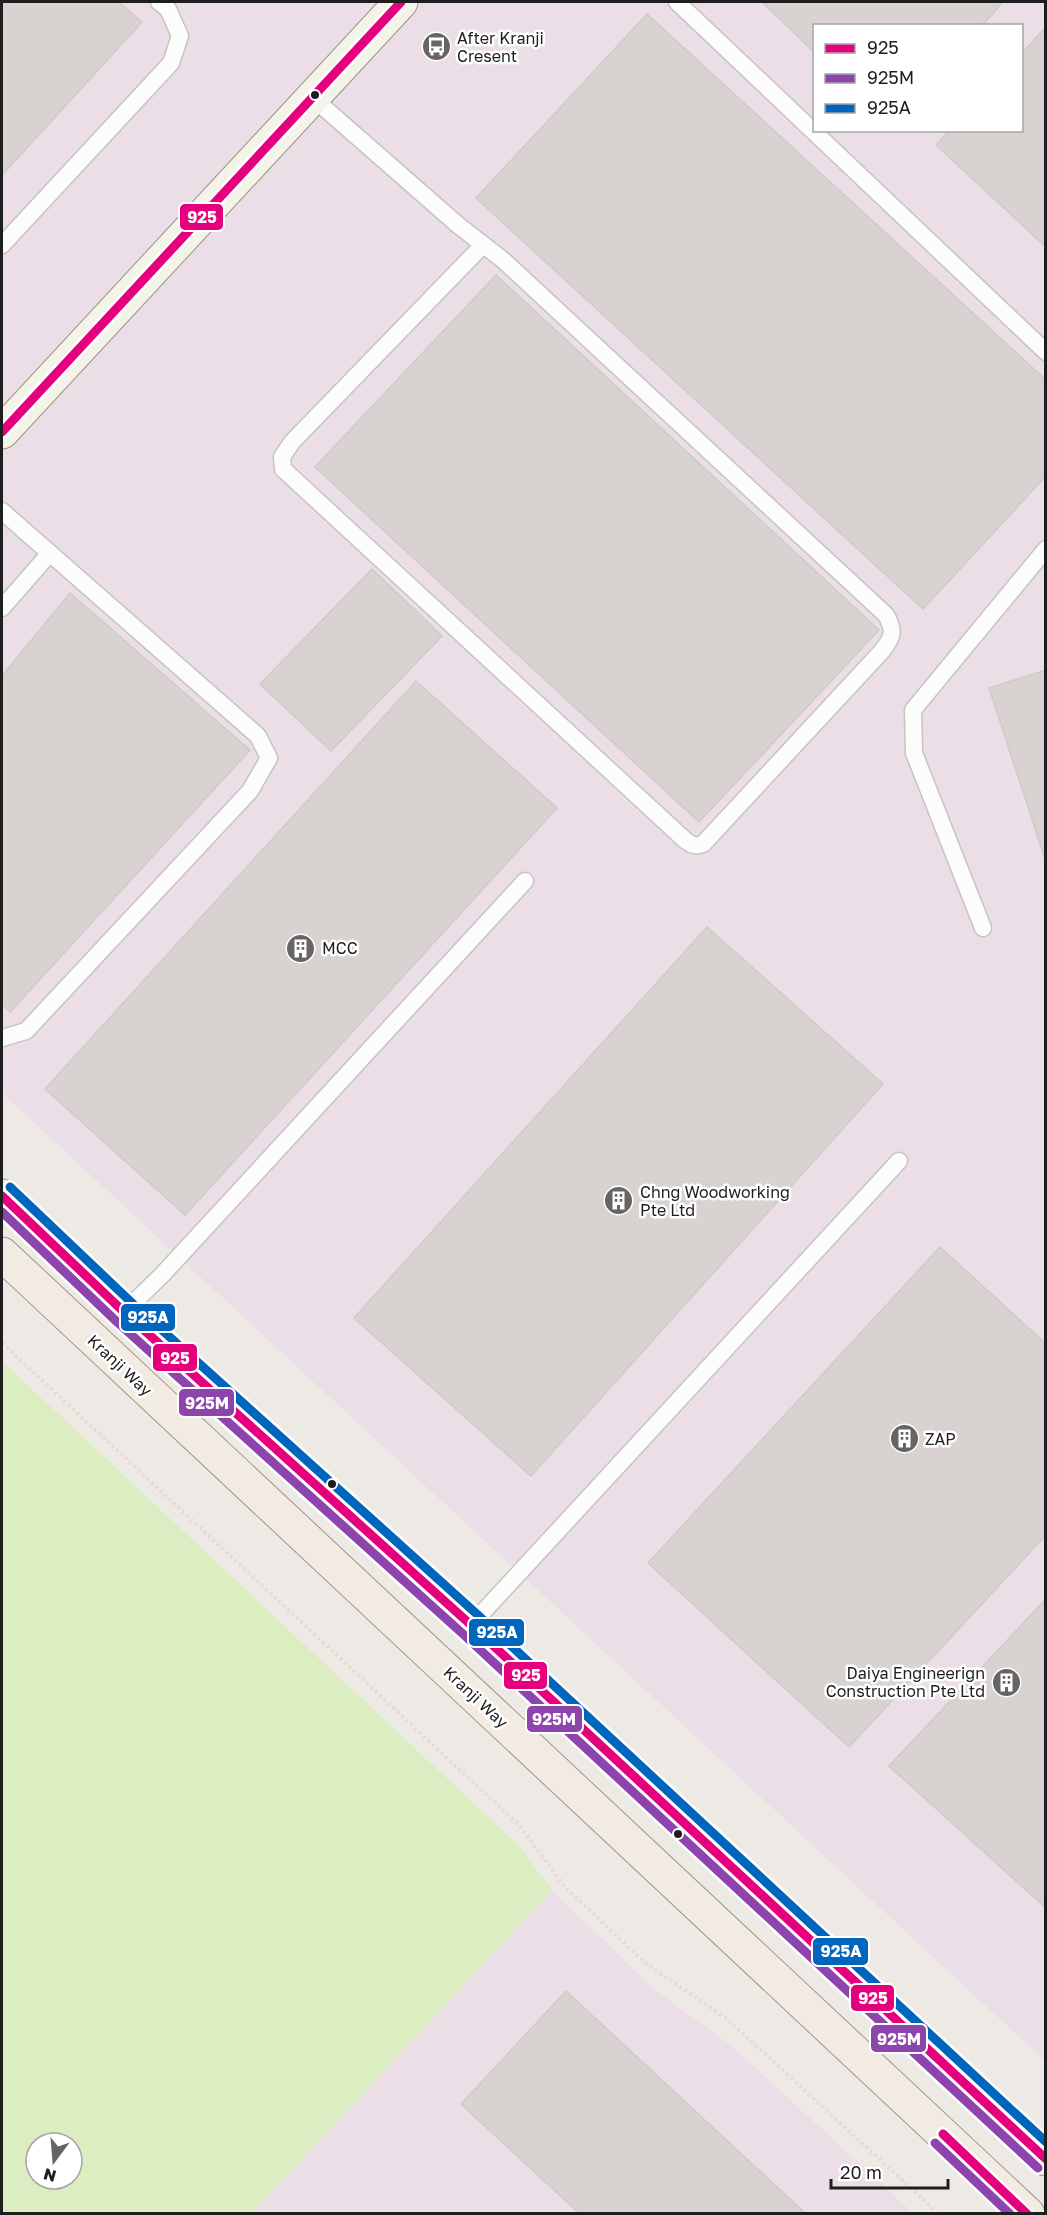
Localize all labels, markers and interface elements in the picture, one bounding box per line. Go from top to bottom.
legend [813,24,1023,132]
place label: After Kranji Cresent [457,28,544,66]
bus stop icon: After Kranji Cresent [420,31,452,63]
text: 925 [867,36,899,58]
text: 925M [867,66,914,88]
unlabelled marker [309,89,321,101]
text: 925A [867,96,911,118]
line badge: 925 [179,203,224,231]
text: 925 [187,207,217,227]
building icon: MCC [285,932,317,964]
place label: MCC [322,938,358,958]
place label: Chng Woodworking Pte Ltd [640,1182,790,1220]
building icon: Chng Woodworking Pte Ltd [603,1185,635,1217]
line badge: 925A [120,1303,176,1332]
text: 925A [127,1307,169,1327]
street label: Kranji Way [84,1330,156,1400]
line badge: 925 [152,1343,198,1372]
text: 925 [160,1348,190,1368]
line badge: 925M [178,1388,235,1417]
text: 925M [185,1393,229,1413]
building icon: ZAP [888,1423,920,1455]
place label: ZAP [925,1429,956,1449]
unlabelled marker [326,1478,338,1490]
line badge: 925A [468,1618,525,1647]
text: 925A [476,1622,518,1642]
line badge: 925 [503,1661,548,1690]
street label: Kranji Way [440,1662,512,1732]
place label: Daiya Engineerign Construction Pte Ltd [826,1663,985,1701]
text: 925 [511,1665,541,1685]
building icon: Daiya Engineerign Construction Pte Ltd [990,1666,1022,1698]
line badge: 925M [526,1705,583,1733]
text: 925M [532,1709,576,1729]
unlabelled marker [672,1828,684,1840]
line badge: 925A [812,1937,869,1966]
text: 925A [820,1941,862,1961]
line badge: 925 [850,1984,895,2012]
text: 925 [858,1988,888,2008]
line badge: 925M [870,2024,927,2053]
text: 925M [877,2029,921,2049]
north arrow [24,2131,84,2191]
scale bar [831,2152,948,2190]
text: 20 m [840,2161,882,2183]
text: N [41,2164,58,2187]

